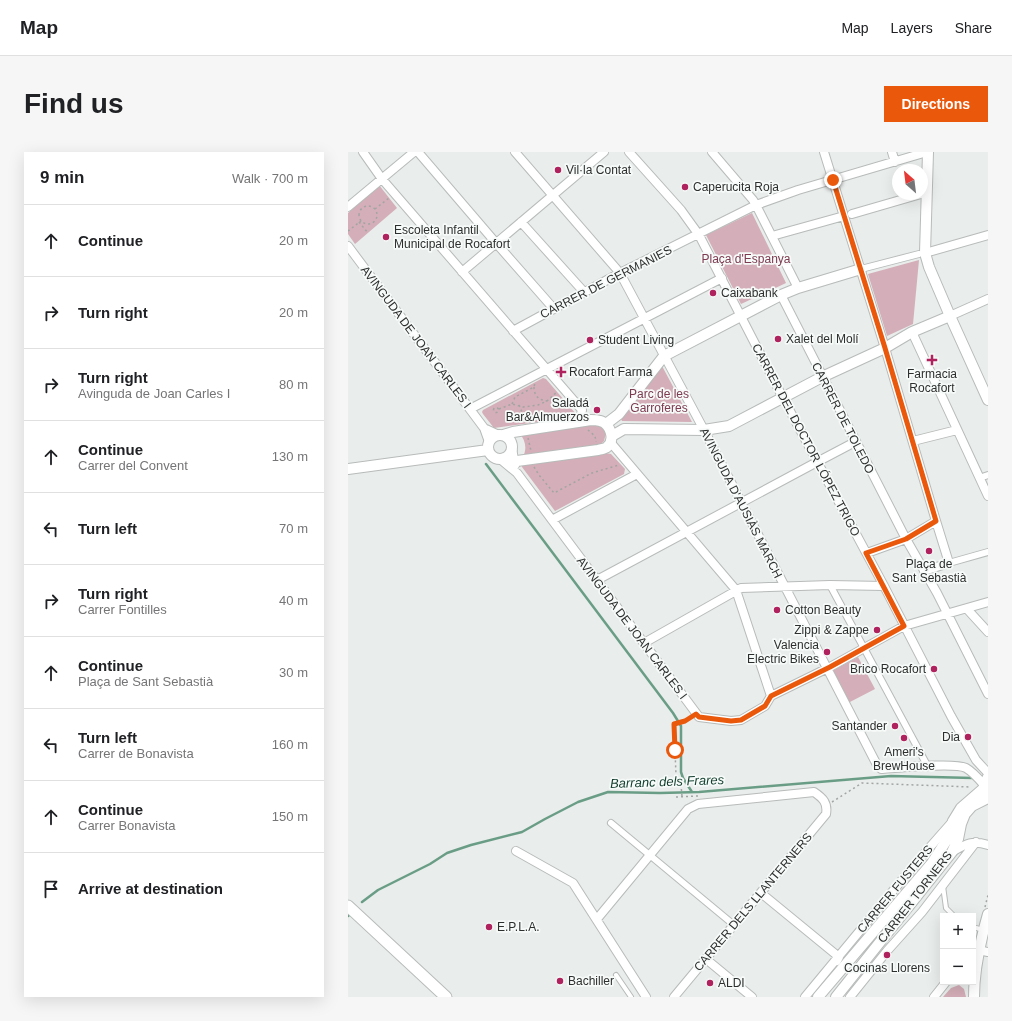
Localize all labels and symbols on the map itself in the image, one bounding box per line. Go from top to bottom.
place label: Vil·la Contat [566,163,632,177]
north arrow [892,164,928,200]
marker: Vil·la Contat [553,165,563,175]
route end [824,171,842,189]
place label: Caperucita Roja [693,180,779,194]
marker: Caperucita Roja [680,182,690,192]
place label: Escoleta Infantil Municipal de Rocafort [394,223,511,251]
marker: Escoleta Infantil Municipal de Rocafort [381,232,391,242]
street label: CARRER DE GERMANIES [538,243,674,321]
park label: Plaça d'Espanya [701,252,791,266]
street label: AVINGUDA DE JOAN CARLES I [358,263,474,411]
place label: Caixabank [721,286,779,300]
marker: Caixabank [708,288,718,298]
place label: Xalet del Molí [786,332,859,346]
place label: Student Living [598,333,674,347]
marker: Xalet del Molí [773,334,783,344]
marker: Student Living [585,335,595,345]
street label: CARRER DEL DOCTOR LÓPEZ TRIGO [749,341,864,539]
marker: Farmacia Rocafort [927,355,937,365]
street label: CARRER DE TOLEDO [809,360,877,476]
place label: Rocafort Farma [569,365,653,379]
marker: Rocafort Farma [556,367,566,377]
place label: Farmacia Rocafort [907,367,957,395]
park label: Parc de les Garroferes [629,387,689,415]
place label: Saladá Bar&Almuerzos [506,396,589,424]
marker: Saladá Bar&Almuerzos [592,405,602,415]
street label: AVINGUDA D'AUSIÀS MARCH [697,425,786,580]
marker: Plaça de Sant Sebastià [924,546,934,556]
street label: AVINGUDA DE JOAN CARLES I [574,554,690,702]
place label: Plaça de Sant Sebastià [892,557,967,585]
place label: Cotton Beauty [785,603,861,617]
marker: Cotton Beauty [772,605,782,615]
place label: Zippi & Zappe [794,623,869,637]
marker: Zippi & Zappe [872,625,882,635]
place label: Valencia Electric Bikes [747,638,819,666]
marker: Valencia Electric Bikes [822,647,832,657]
place label: Brico Rocafort [850,662,927,676]
marker: Brico Rocafort [929,664,939,674]
place label: Santander [832,719,887,733]
marker: Santander [890,721,900,731]
place label: Dia [942,730,960,744]
marker: Dia [963,732,973,742]
marker: Ameri's BrewHouse [899,733,909,743]
route start [666,741,684,759]
place label: Ameri's BrewHouse [873,745,935,773]
water label: Barranc dels Frares [610,772,725,791]
street label: CARRER DELS LLANTERNERS [691,830,815,974]
street label: CARRER FUSTERS [854,842,936,936]
street label: CARRER TORNERS [875,848,955,946]
place label: E.P.L.A. [497,920,539,934]
marker: E.P.L.A. [484,922,494,932]
marker: Cocinas Llorens [882,950,892,960]
place label: Cocinas Llorens [844,961,930,975]
place label: Bachiller [568,974,614,988]
marker: Bachiller [555,976,565,986]
place label: ALDI [718,976,745,990]
marker: ALDI [705,978,715,988]

